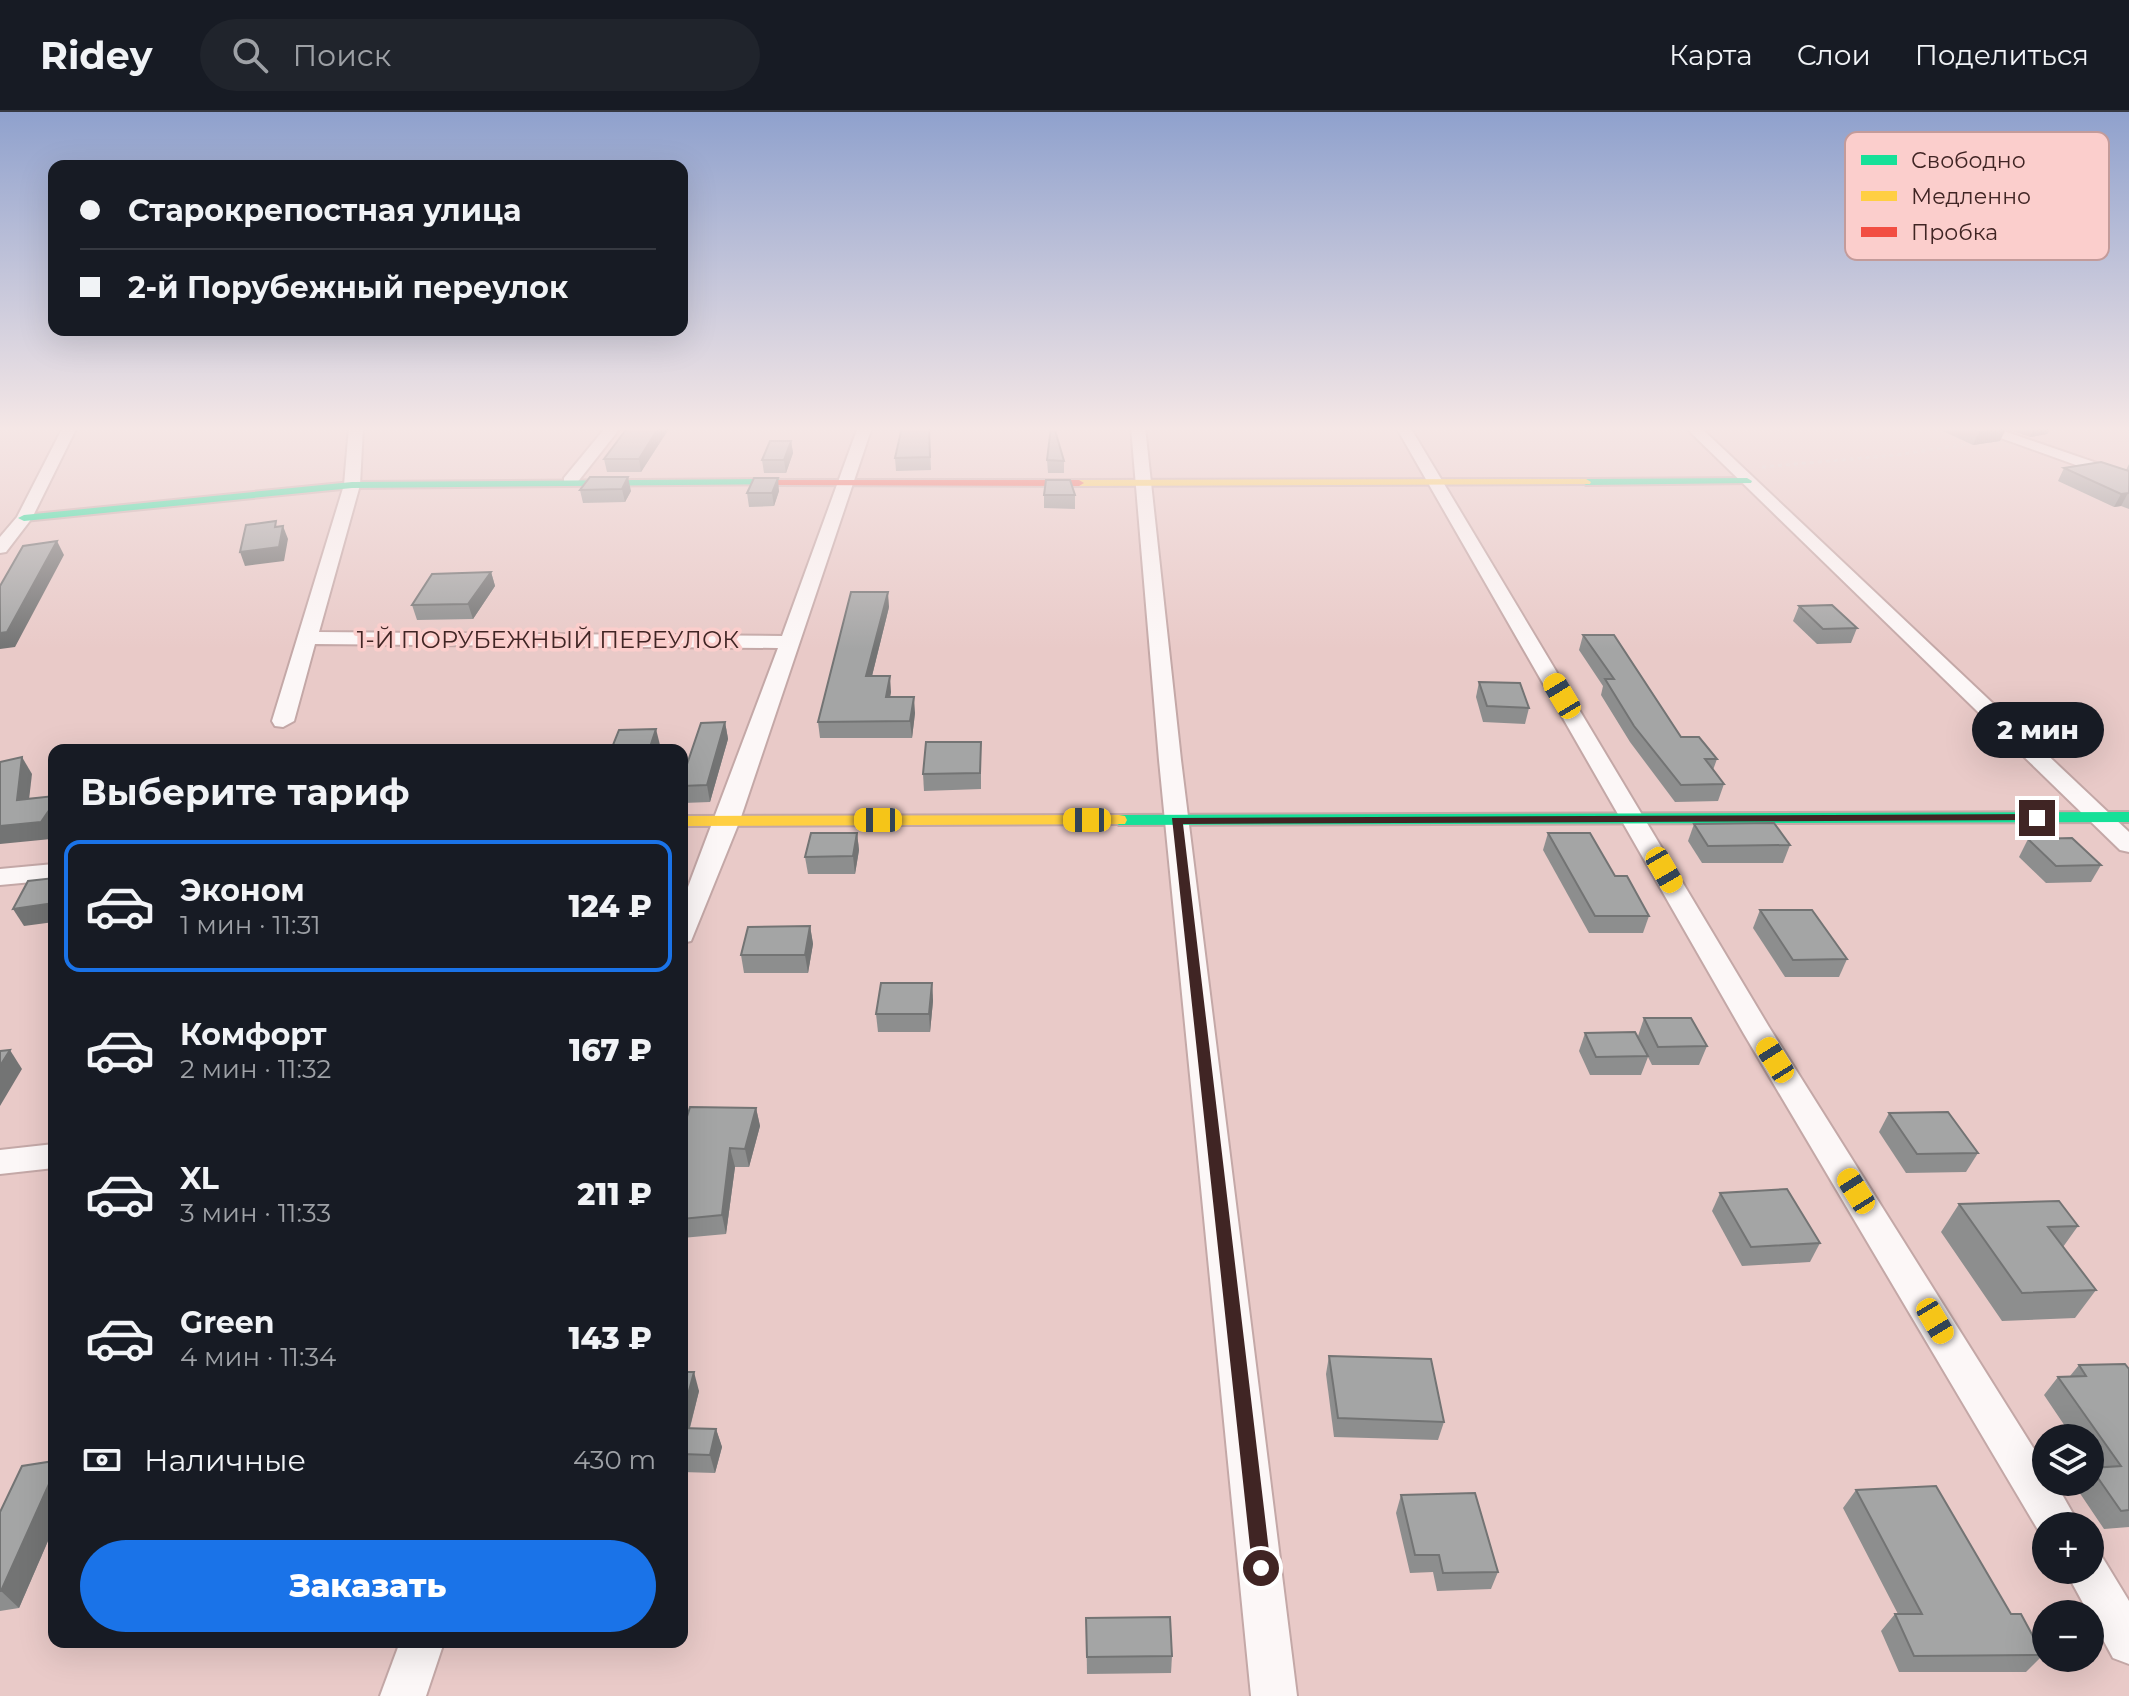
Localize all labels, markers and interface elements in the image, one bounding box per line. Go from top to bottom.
search box [200,19,760,91]
text: Ridey [40,32,152,79]
icon: search [228,33,272,77]
text: Поиск [292,37,391,74]
text: Карта [1669,38,1753,72]
text: Слои [1797,38,1871,72]
text: Поделиться [1915,38,2089,72]
legend [1845,132,2109,260]
text: Свободно [1911,147,2026,174]
text: Медленно [1911,183,2031,210]
text: Старокрепостная улица [128,192,521,229]
text: Пробка [1911,219,1998,246]
text: 2-й Порубежный переулок [128,269,568,306]
street label: 1-Й ПОРУБЕЖНЫЙ ПЕРЕУЛОК [357,625,739,654]
car [1539,669,1585,723]
callout: 2 мин [1971,702,2103,758]
text: 2 мин [1997,714,2079,746]
text: Выберите тариф [80,770,410,814]
route end [2019,800,2055,836]
car [854,808,902,832]
car [1063,808,1111,832]
car [1642,843,1686,897]
icon: car [84,870,156,942]
text: Эконом [180,872,305,909]
text: 124 ₽ [569,888,652,925]
text: 1 мин · 11:31 [180,909,321,941]
icon: car [84,1014,156,1086]
text: Комфорт [180,1016,327,1053]
text: 167 ₽ [569,1032,652,1069]
car [1752,1033,1798,1087]
text: 2 мин · 11:32 [180,1053,331,1085]
icon: car [84,1158,156,1230]
text: XL [180,1160,219,1197]
car [1833,1164,1879,1218]
text: 211 ₽ [577,1176,652,1213]
text: 3 мин · 11:33 [180,1197,331,1229]
car [1912,1294,1958,1348]
icon: car [84,1302,156,1374]
text: Green [180,1304,274,1341]
text: 143 ₽ [568,1320,652,1357]
text: 4 мин · 11:34 [180,1341,336,1373]
map controls [2032,1424,2104,1672]
button: layers [2032,1424,2104,1496]
icon: cash [80,1438,124,1482]
text: Наличные [144,1442,306,1479]
text: 430 m [573,1444,656,1476]
button: + [2032,1512,2104,1584]
button: Заказать [80,1540,656,1632]
route start [1243,1550,1279,1586]
button: − [2032,1600,2104,1672]

